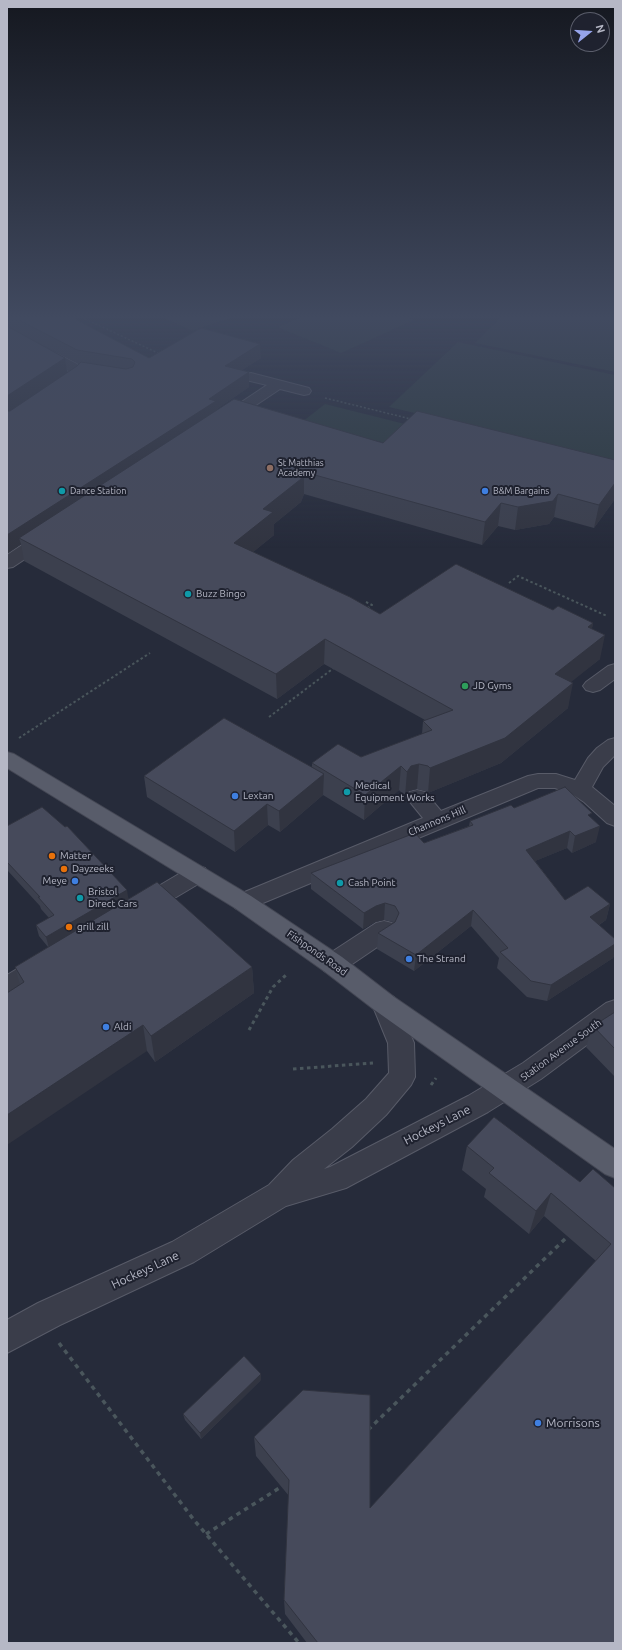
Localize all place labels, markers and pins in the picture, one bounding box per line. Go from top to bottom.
place label: St Matthias Academy [278,458,324,479]
marker: St Matthias Academy [265,463,275,473]
marker: Dance Station [57,486,67,496]
place label: Dance Station [70,486,126,496]
marker: B&M Bargains [480,486,490,496]
place label: B&M Bargains [493,486,549,496]
place label: Buzz Bingo [196,588,246,600]
marker: Buzz Bingo [183,589,193,599]
place label: JD Gyms [473,680,512,692]
marker: JD Gyms [460,681,470,691]
place label: Medical Equipment Works [355,780,435,804]
marker: Medical Equipment Works [342,787,352,797]
place label: Lextan [243,790,273,802]
marker: Lextan [230,791,240,801]
place label: Matter [60,850,91,862]
marker: Matter [47,851,57,861]
place label: Dayzeeks [72,863,114,875]
marker: Dayzeeks [59,864,69,874]
place label: Meye [42,875,67,887]
marker: Meye [70,876,80,886]
place label: Cash Point [348,877,395,889]
marker: Cash Point [335,878,345,888]
place label: Bristol Direct Cars [88,886,137,910]
marker: Bristol Direct Cars [75,893,85,903]
place label: grill zill [77,921,109,933]
marker: grill zill [64,922,74,932]
place label: The Strand [417,953,466,965]
marker: The Strand [404,954,414,964]
place label: Aldi [114,1021,131,1033]
marker: Aldi [101,1022,111,1032]
place label: Morrisons [546,1416,600,1430]
marker: Morrisons [533,1418,543,1428]

